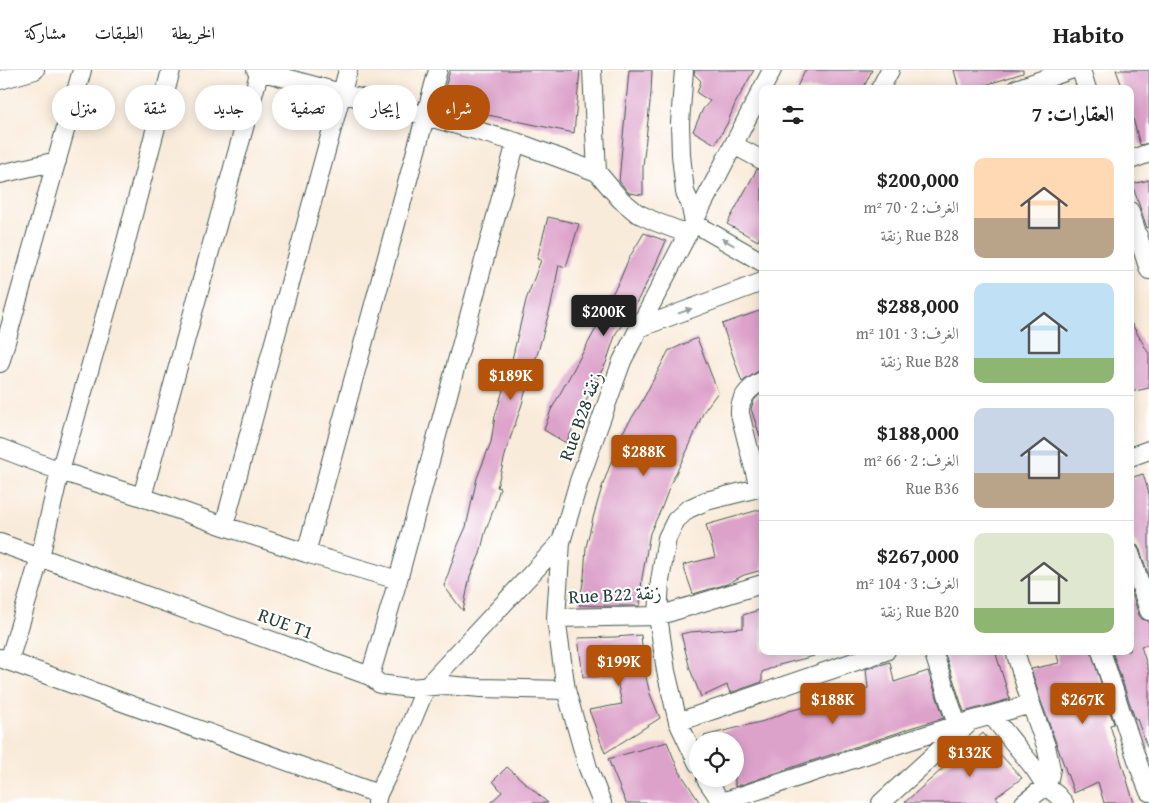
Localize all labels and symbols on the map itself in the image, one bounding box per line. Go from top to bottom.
one-way arrow [722,238,735,247]
pin: $200K [569,294,639,337]
one-way arrow [678,307,693,315]
pin: $189K [476,358,546,401]
street label: Rue B28 زنقة [551,367,609,465]
pin: $288K [609,434,679,477]
street label: Rue B22 زنقة [568,578,662,610]
street label: RUE T1 [254,600,318,646]
pin: $199K [584,644,654,687]
pin: $188K [798,682,868,725]
pin: $267K [1048,682,1118,725]
pin: $132K [935,736,1005,778]

